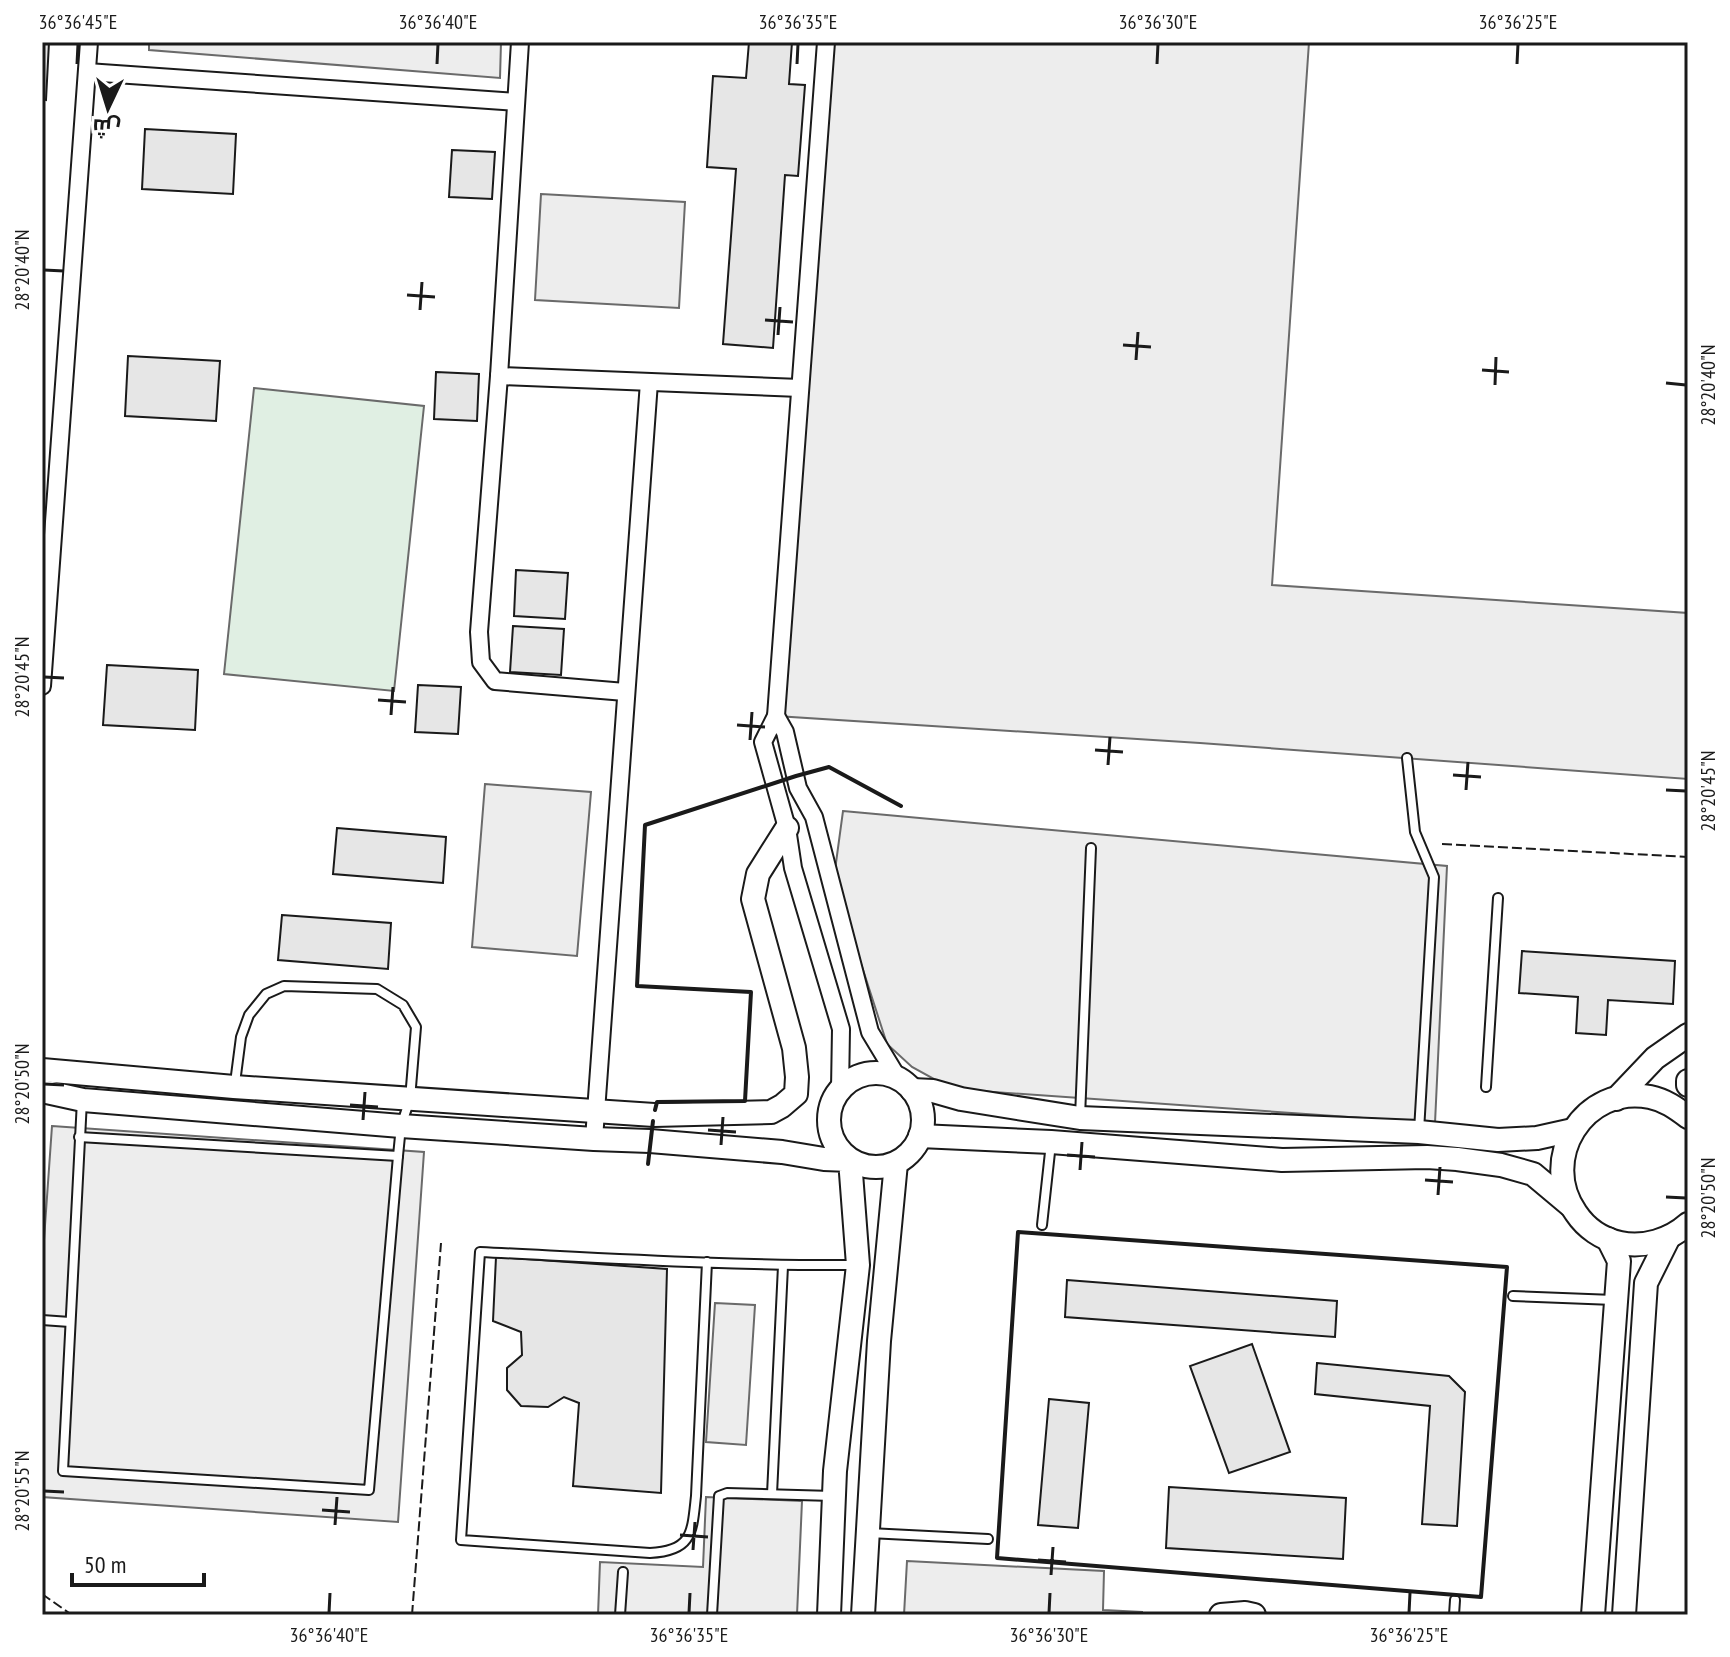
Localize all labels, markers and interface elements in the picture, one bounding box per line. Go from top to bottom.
text: 36°36'45"E [39,9,117,35]
text: 36°36'40"E [399,9,477,35]
text: 36°36'35"E [759,9,837,35]
text: 36°36'30"E [1119,9,1197,35]
text: 36°36'25"E [1479,9,1557,35]
north arrow [68,68,148,148]
text: ش [92,113,122,143]
text: 28°20'40"N [9,230,35,310]
text: 28°20'40"N [1695,345,1721,425]
text: 28°20'45"N [9,637,35,717]
text: 28°20'45"N [1695,751,1721,831]
text: 28°20'50"N [9,1044,35,1124]
text: 28°20'50"N [1695,1158,1721,1238]
text: 28°20'55"N [9,1451,35,1531]
scale bar [72,1537,204,1587]
text: 50 m [84,1549,126,1580]
text: 36°36'40"E [290,1622,368,1648]
text: 36°36'35"E [650,1622,728,1648]
text: 36°36'30"E [1010,1622,1088,1648]
text: 36°36'25"E [1370,1622,1448,1648]

